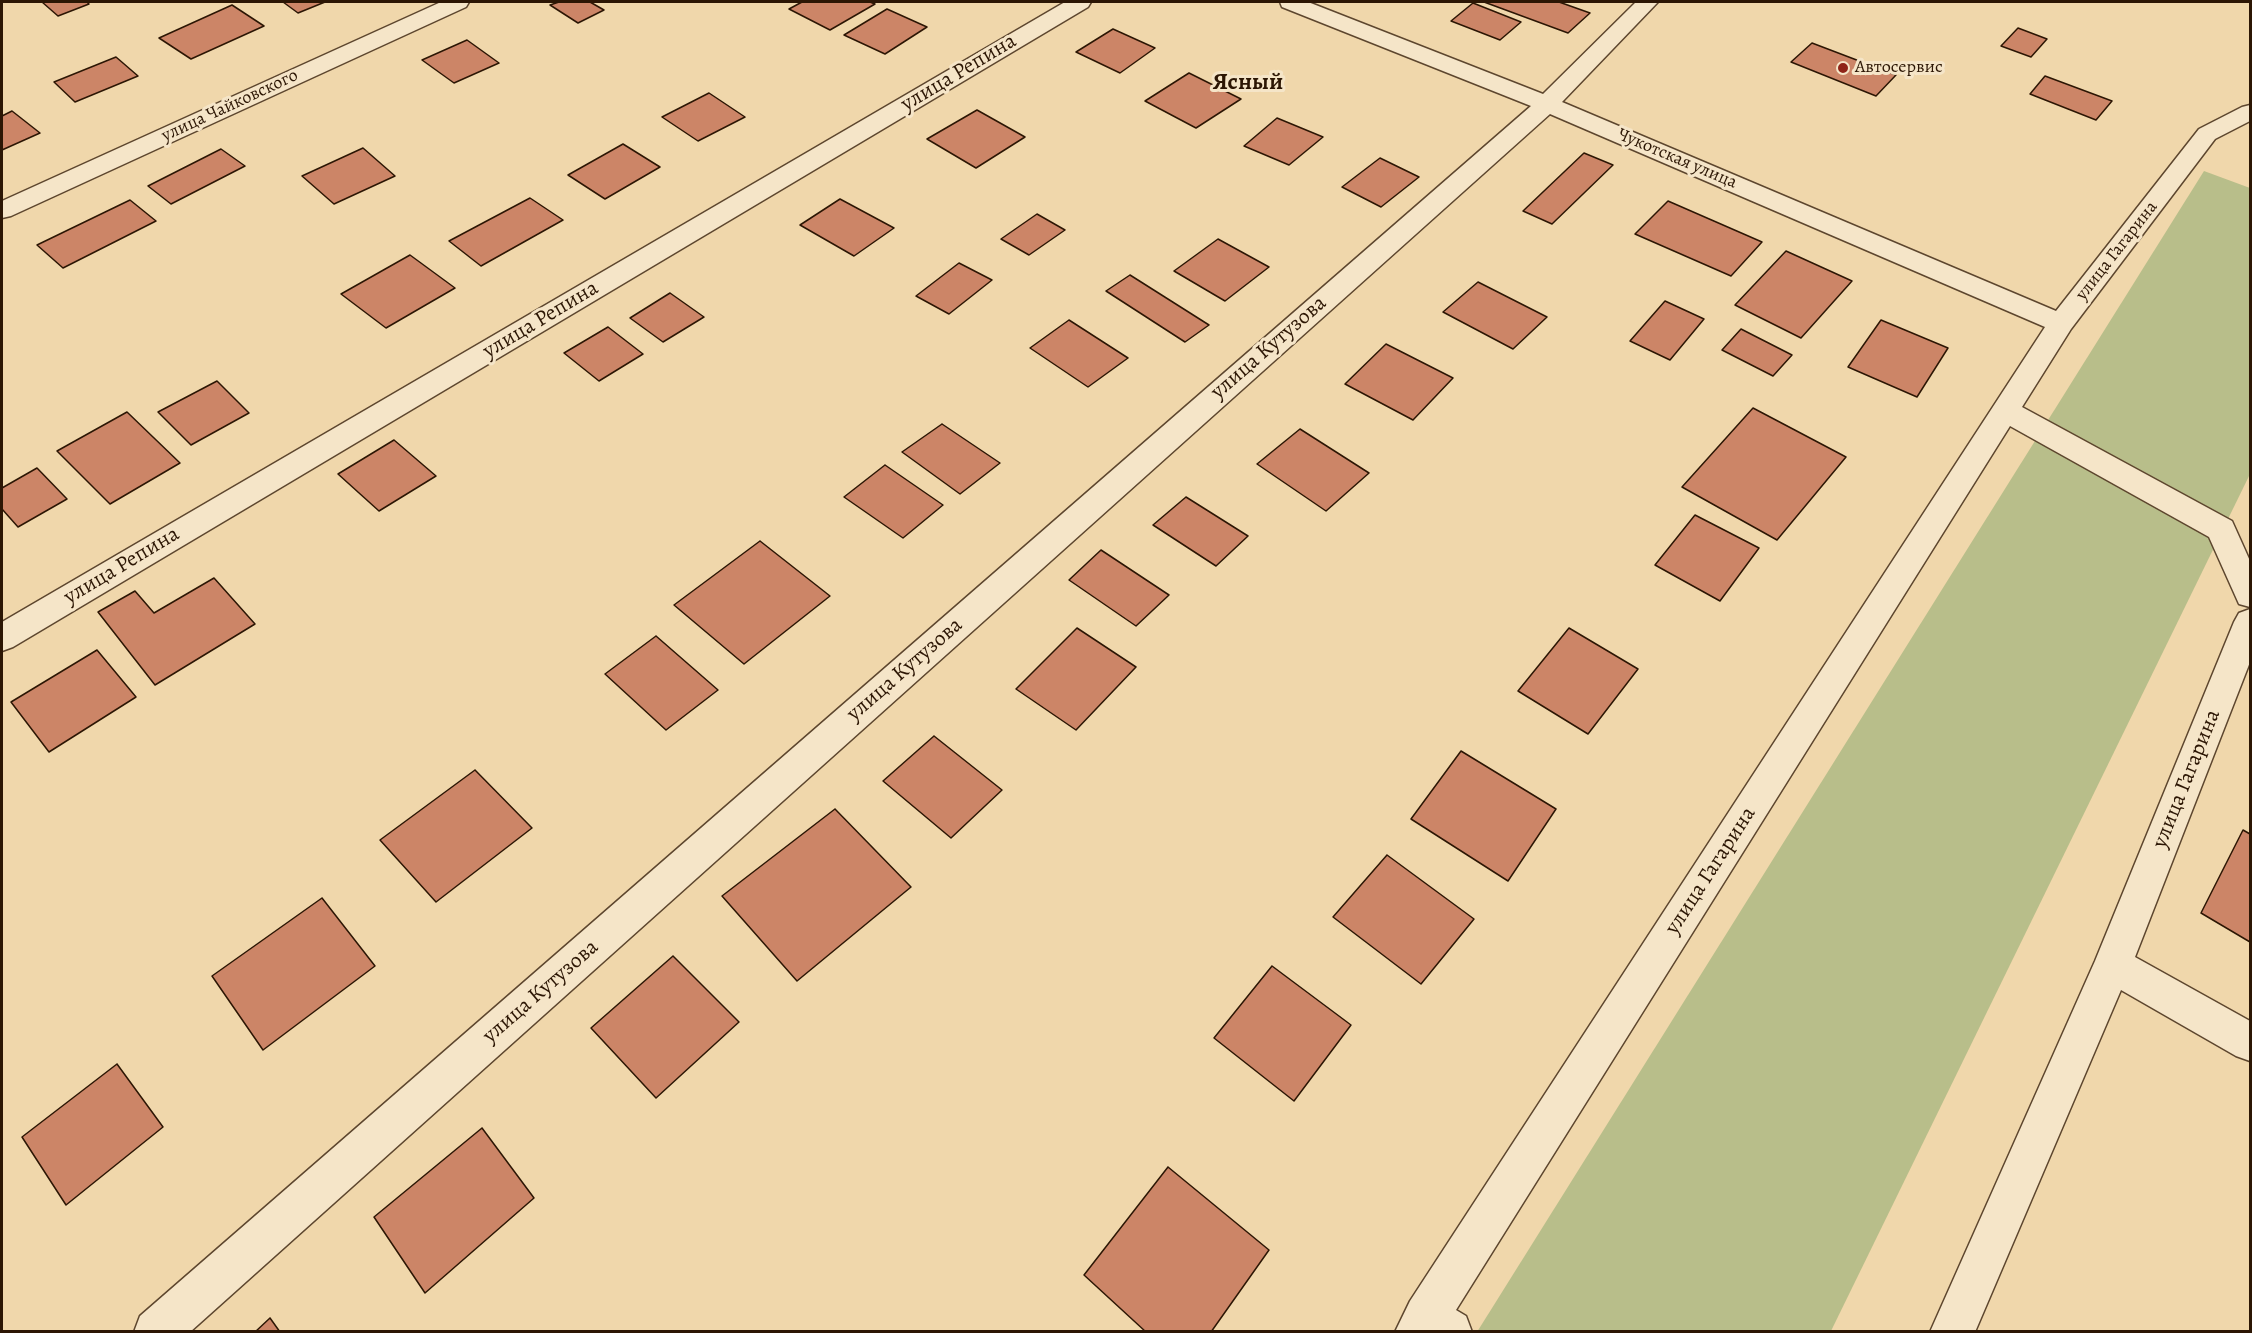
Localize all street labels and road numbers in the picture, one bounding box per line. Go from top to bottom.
street label: улица Репина [896,28,1022,118]
street label: улица Чайковского [158,65,302,147]
street label: Чукотская улица [1614,124,1740,194]
street label: улица Гагарина [2071,197,2163,305]
street label: улица Репина [478,275,604,365]
street label: улица Кутузова [1206,291,1332,405]
street label: улица Репина [59,521,185,611]
street label: улица Кутузова [842,613,968,727]
street label: улица Гагарина [2147,706,2227,852]
street label: улица Гагарина [1660,802,1762,940]
street label: улица Кутузова [478,935,604,1049]

